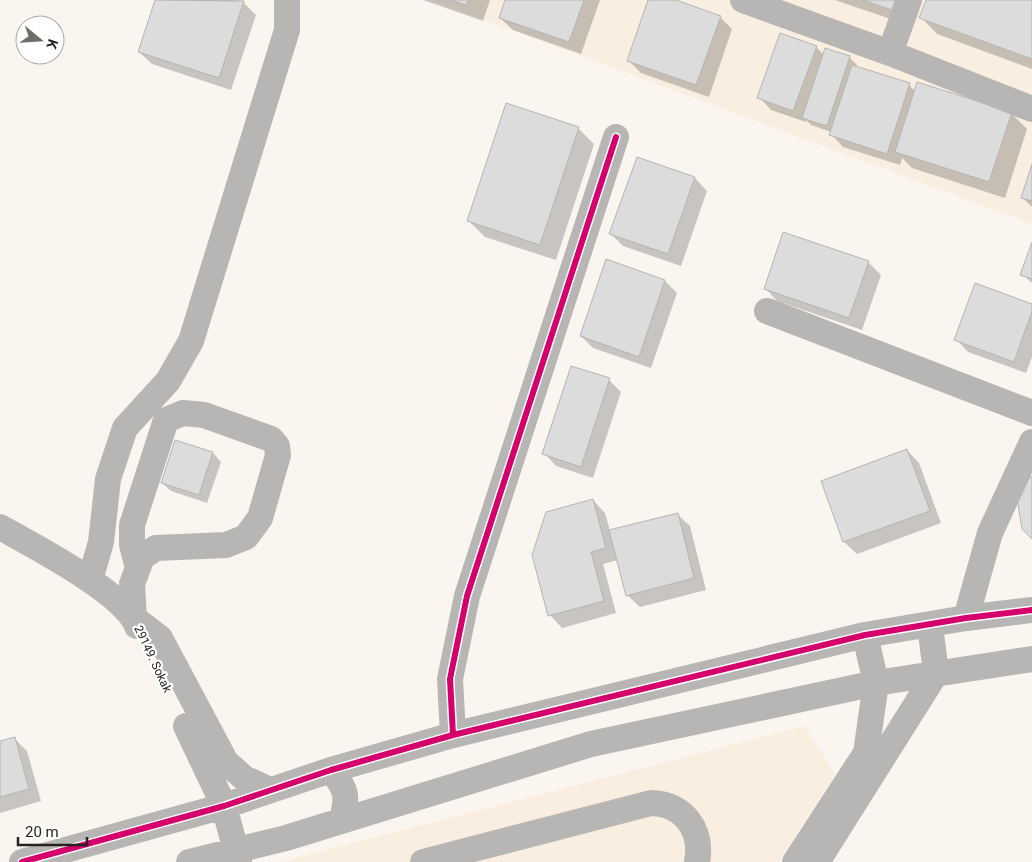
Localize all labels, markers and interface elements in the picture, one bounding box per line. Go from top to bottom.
north arrow [15,15,65,65]
text: K [43,37,61,51]
street label: 29149. Sokak [131,623,175,696]
scale bar [18,814,86,846]
text: 20 m [25,823,59,841]

